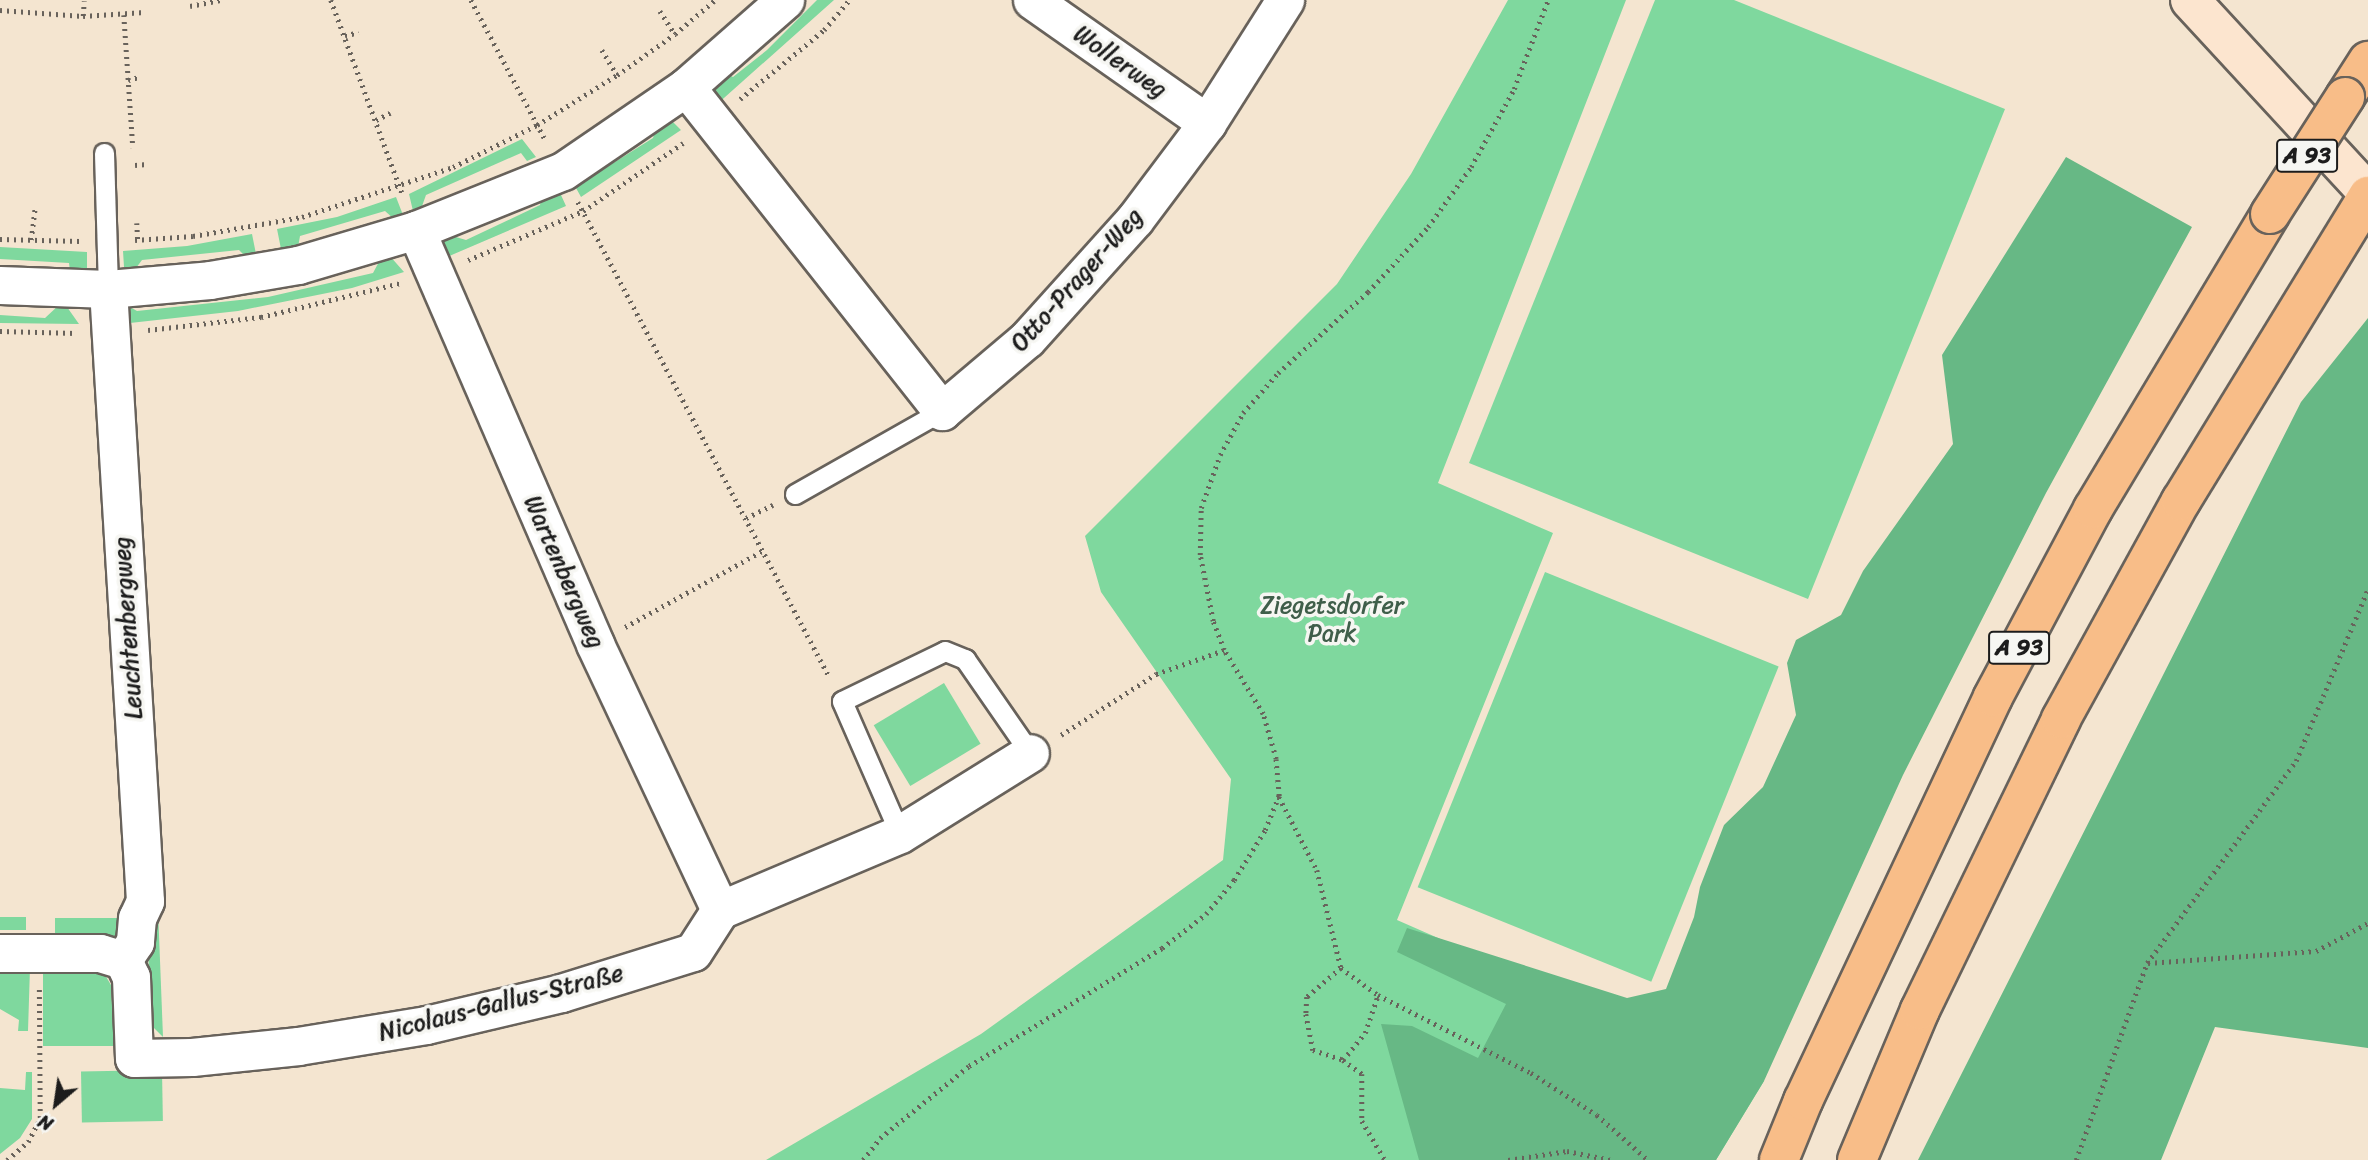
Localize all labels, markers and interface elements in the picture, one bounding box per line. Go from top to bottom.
street label: Wollerweg [1068,20,1172,104]
road number: A 93 [2276,136,2338,176]
street label: Otto-Prager-Weg [1005,202,1149,358]
street label: Wartenbergweg [517,491,611,653]
street label: Leuchtenbergweg [107,536,149,720]
park label: Ziegetsdorfer Park [1260,592,1404,648]
road number: A 93 [1988,628,2050,668]
street label: Nicolaus-Gallus-Straße [376,959,626,1047]
north arrow [21,1069,91,1139]
text: N [32,1105,59,1140]

